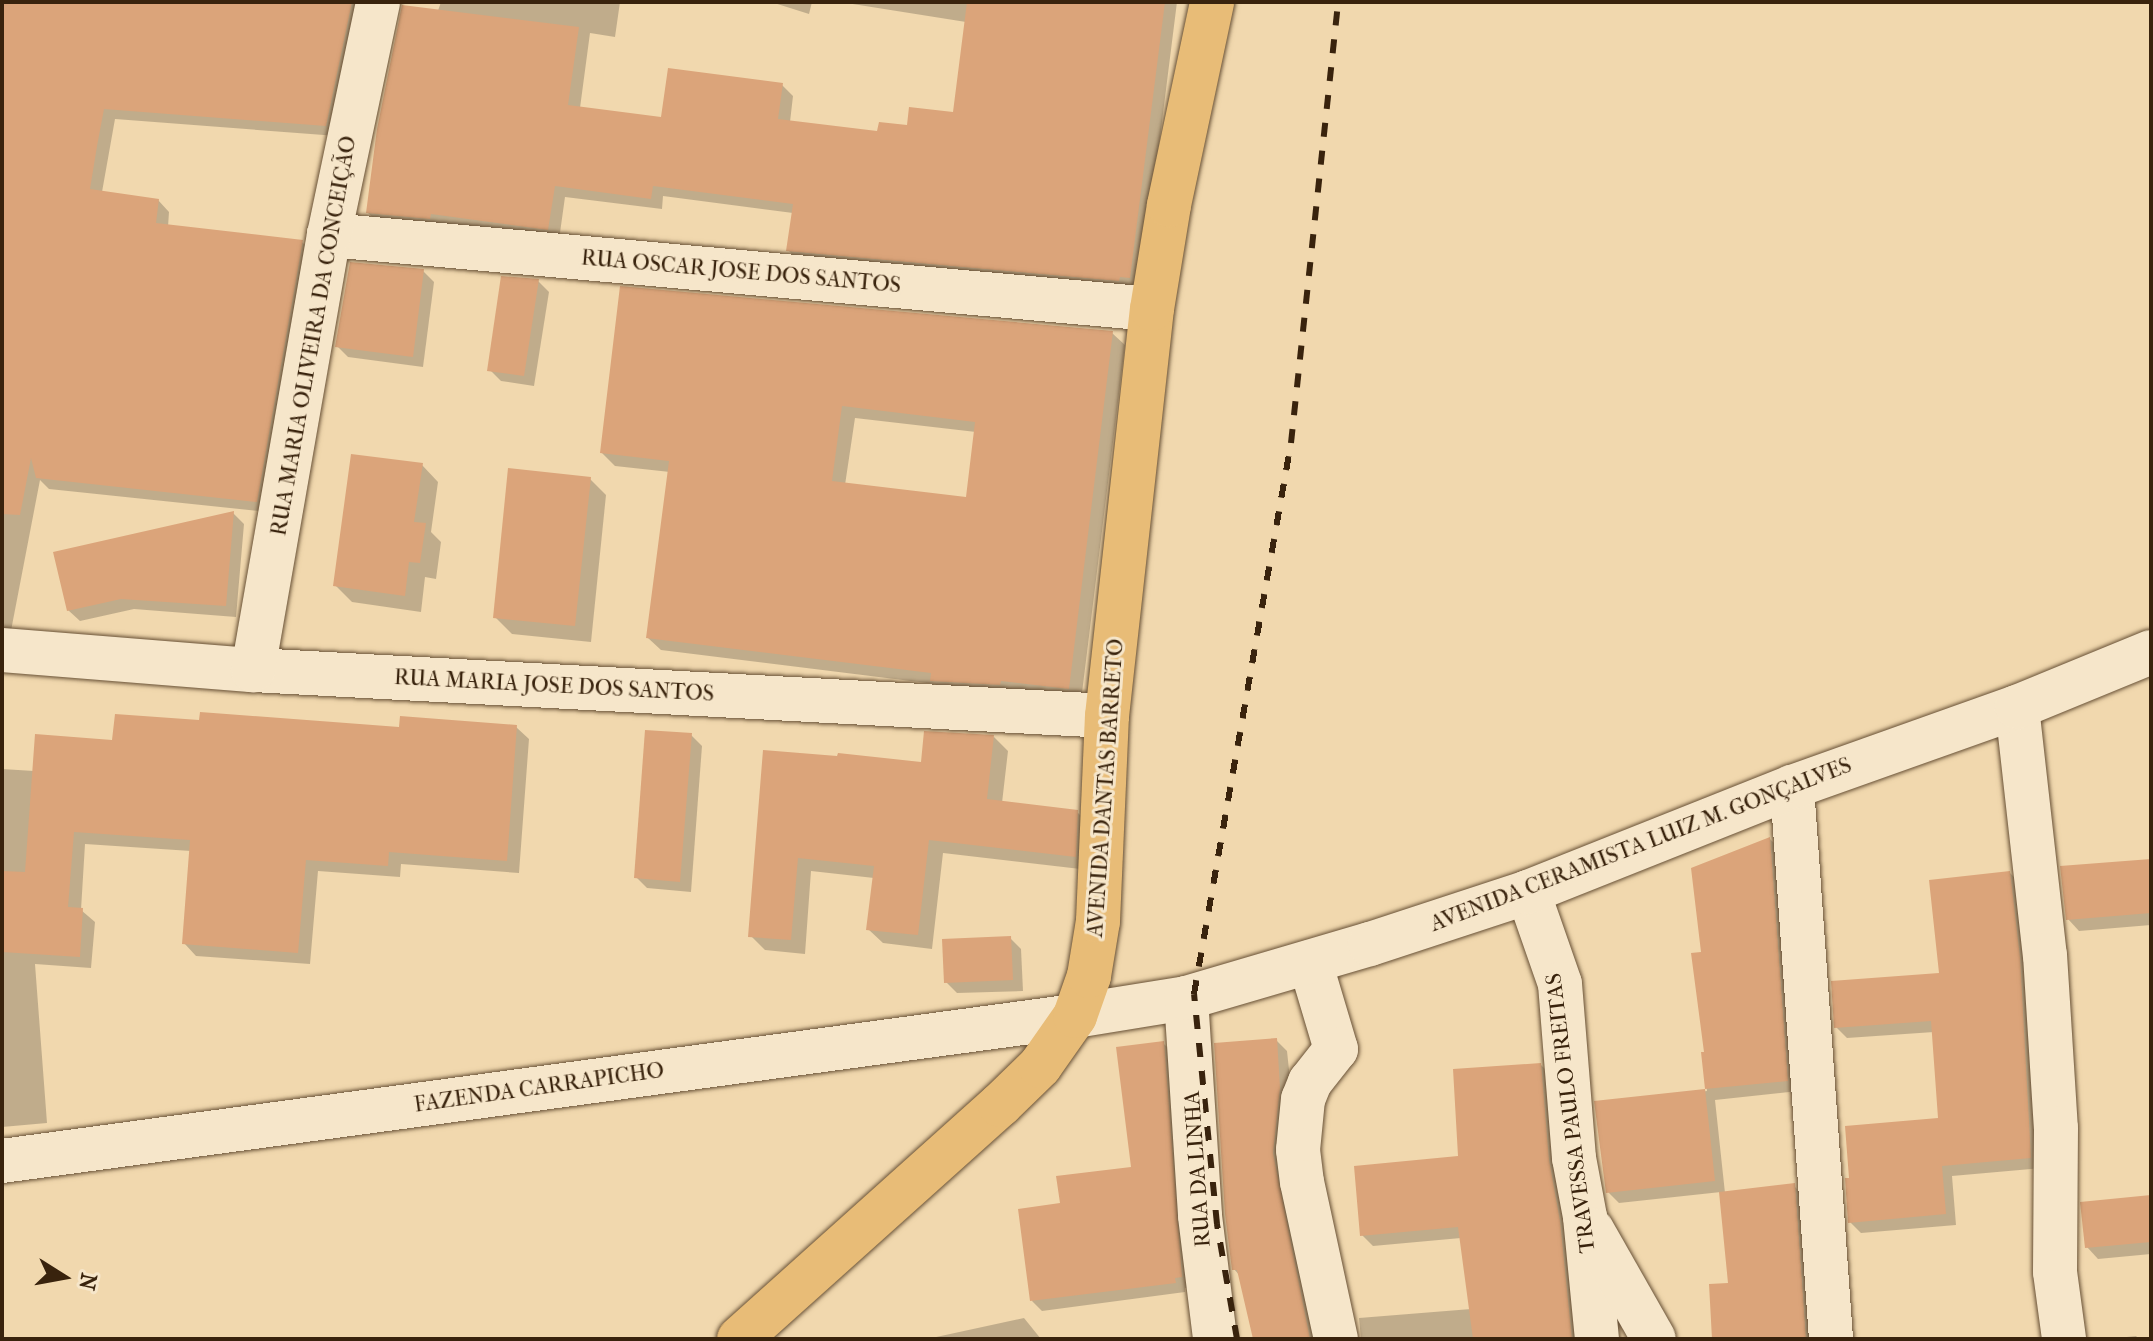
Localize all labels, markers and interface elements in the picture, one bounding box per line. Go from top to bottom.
street label: RUA MARIA OLIVEIRA DA CONCEIÇÃO [266,134,362,538]
street label: RUA OSCAR JOSE DOS SANTOS [580,245,902,299]
street label: AVENIDA DANTAS BARRETO [1082,638,1130,938]
street label: RUA MARIA JOSE DOS SANTOS [393,664,715,708]
street label: AVENIDA CERAMISTA LUIZ M. GONÇALVES [1427,752,1855,938]
street label: TRAVESSA PAULO FREITAS [1541,972,1601,1254]
street label: FAZENDA CARRAPICHO [412,1057,666,1119]
street label: RUA DA LINHA [1179,1090,1217,1248]
north arrow [24,1237,104,1317]
text: N [73,1271,102,1292]

